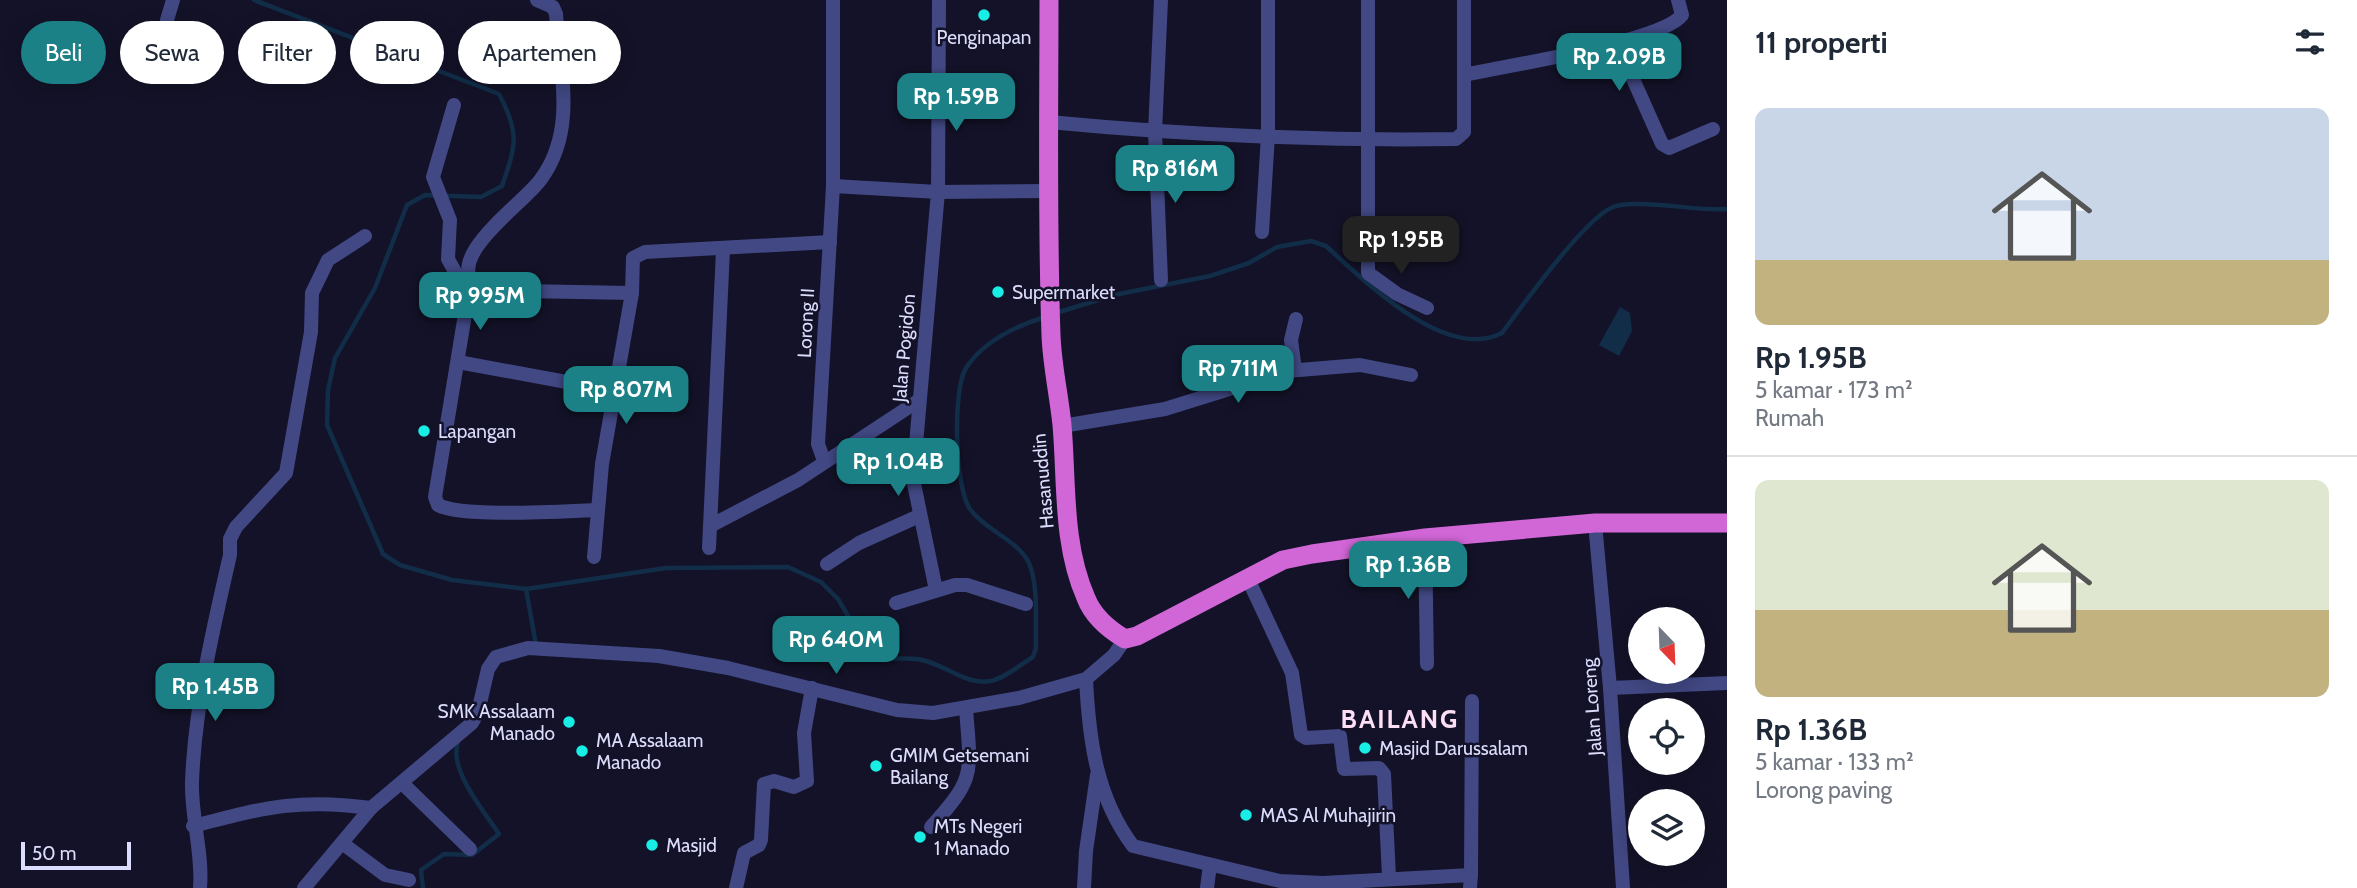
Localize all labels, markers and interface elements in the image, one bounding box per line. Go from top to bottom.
marker: Penginapan [976,7,992,23]
chip: Beli [21,21,106,84]
chip: Sewa [120,21,224,84]
chip: Filter [238,21,336,84]
chip: Baru [350,21,444,84]
chip: Apartemen [458,21,621,84]
icon: filters [2291,23,2329,61]
text: 11 properti [1755,24,1888,61]
place label: Penginapan [937,26,1031,49]
pin: Rp 2.09B [1547,34,1691,93]
text: Rp 2.09B [1572,42,1666,70]
pin: Rp 1.59B [884,74,1028,133]
text: Rp 1.59B [913,82,999,110]
pin: Rp 816M [1110,146,1240,205]
icon: home [1979,153,2105,279]
text: Rp 816M [1131,154,1219,182]
pin: Rp 1.95B [1329,216,1473,276]
text: Rp 1.95B [1358,225,1444,253]
pin: Rp 995M [415,272,545,332]
text: Rp 995M [435,281,525,309]
place label: Supermarket [1012,281,1116,304]
marker: Supermarket [990,284,1006,300]
street label: Lorong II [793,287,819,359]
street label: Jalan Pogidon [888,293,920,404]
text: Rp 1.95B [1755,339,1866,376]
pin: Rp 711M [1173,346,1303,405]
text: Rp 711M [1198,354,1278,382]
pin: Rp 807M [561,366,691,426]
text: Rp 807M [579,375,673,403]
text: 5 kamar · 173 m² [1755,376,1913,404]
text: Rumah [1755,404,1824,432]
place label: Lapangan [438,420,516,443]
marker: Lapangan [416,423,432,439]
street label: Hasanuddin [1027,432,1059,530]
pin: Rp 1.04B [826,438,970,498]
text: Rp 1.04B [853,447,943,475]
icon: home [1979,525,2105,651]
pin: Rp 1.36B [1336,542,1480,601]
text: Rp 1.36B [1365,550,1451,578]
north arrow [1628,607,1704,684]
map controls [1628,607,1705,866]
pin: Rp 640M [771,616,901,676]
text: Rp 640M [788,625,884,653]
street label: Jalan Loreng [1577,657,1607,757]
pin: Rp 1.45B [143,664,287,723]
text: Rp 1.45B [171,672,259,700]
button: locate [1628,698,1705,775]
place label: SMK Assalaam Manado [438,700,555,745]
district label: BAILANG [1341,703,1459,735]
text: Rp 1.36B [1755,711,1867,748]
marker: SMK Assalaam Manado [561,714,577,730]
place label: MA Assalaam Manado [596,729,703,774]
place label: Masjid Darussalam [1379,737,1528,760]
marker: Masjid Darussalam [1357,740,1373,756]
marker: MA Assalaam Manado [574,743,590,759]
place label: GMIM Getsemani Bailang [890,744,1029,789]
text: 5 kamar · 133 m² [1755,748,1914,776]
marker: GMIM Getsemani Bailang [868,758,884,774]
text: Lorong paving [1755,776,1892,804]
button: layers [1628,789,1705,866]
place label: MAS Al Muhajirin [1260,804,1396,827]
marker: MAS Al Muhajirin [1238,807,1254,823]
place label: MTs Negeri 1 Manado [934,815,1022,860]
marker: MTs Negeri 1 Manado [912,829,928,845]
place label: Masjid [666,834,717,857]
marker: Masjid [644,837,660,853]
scale bar [21,839,131,871]
text: 50 m [32,842,76,865]

